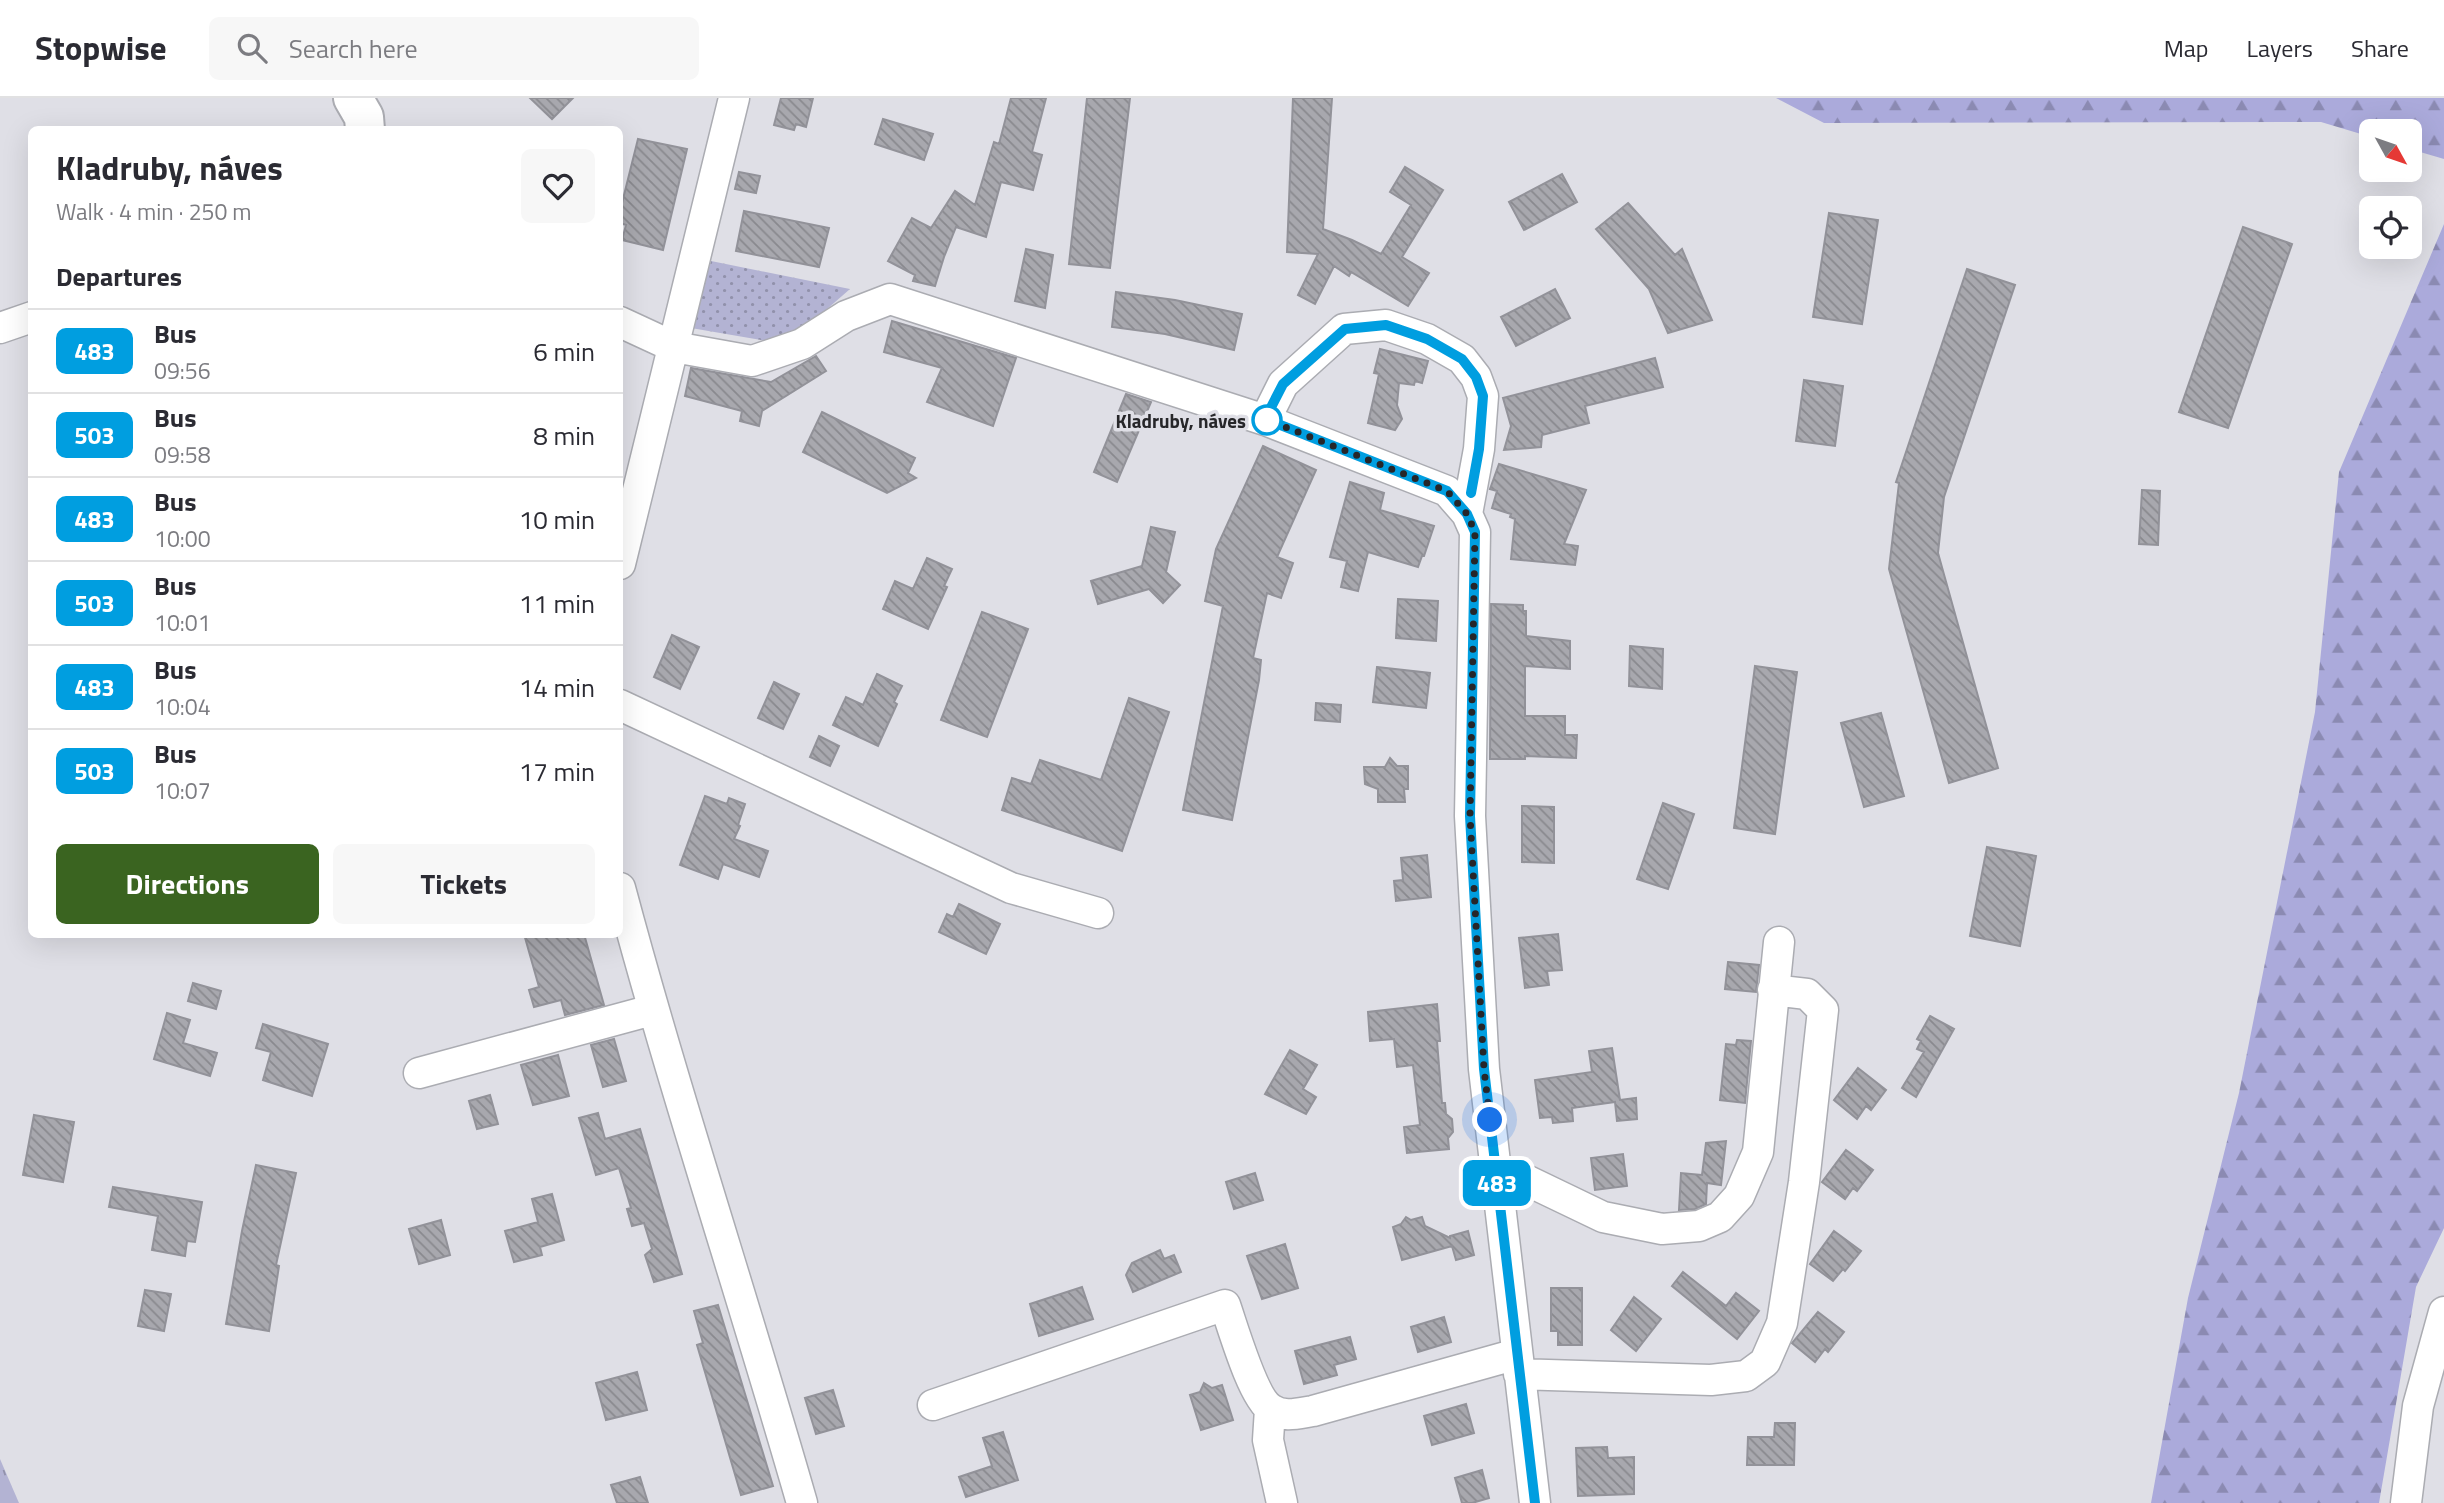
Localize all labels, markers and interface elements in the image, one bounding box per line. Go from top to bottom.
search box [209,17,699,80]
text: Stopwise [35,23,167,73]
icon: search [233,29,271,67]
text: Search here [289,29,418,68]
text: Map [2164,30,2209,66]
text: Layers [2247,30,2313,66]
text: Share [2351,30,2409,66]
north arrow [2359,119,2422,182]
map controls [2359,119,2422,259]
text: Kladruby, náves [56,143,283,193]
button: heart [521,149,595,223]
text: Walk · 4 min · 250 m [56,194,252,229]
button: locate [2359,196,2422,259]
text: Departures [56,257,182,296]
text: Bus [154,314,196,353]
text: 6 min [533,332,595,371]
text: 483 [74,333,115,369]
text: 09:56 [154,353,211,388]
text: Bus [154,398,196,437]
marker: Kladruby, náves [1252,405,1282,435]
place label: Kladruby, náves [1115,406,1246,435]
text: 8 min [533,416,595,455]
text: 503 [74,417,115,453]
text: 09:58 [154,437,211,472]
text: Bus [154,482,196,521]
text: 10 min [519,500,595,539]
text: 483 [74,501,115,537]
text: 10:00 [154,521,211,556]
text: Bus [154,566,196,605]
text: 11 min [519,584,595,623]
text: 503 [74,585,115,621]
text: 10:01 [154,605,211,640]
text: Bus [154,650,196,689]
text: 14 min [519,668,595,707]
text: 483 [74,669,115,705]
text: 10:04 [154,689,211,724]
text: Bus [154,734,196,773]
text: 17 min [519,752,595,791]
text: 503 [74,753,115,789]
text: 10:07 [154,773,211,808]
button: Directions [56,844,319,924]
button: Tickets [333,844,595,924]
your location [1472,1102,1507,1137]
line badge: 483 [1457,1160,1537,1206]
text: 483 [1477,1165,1517,1201]

